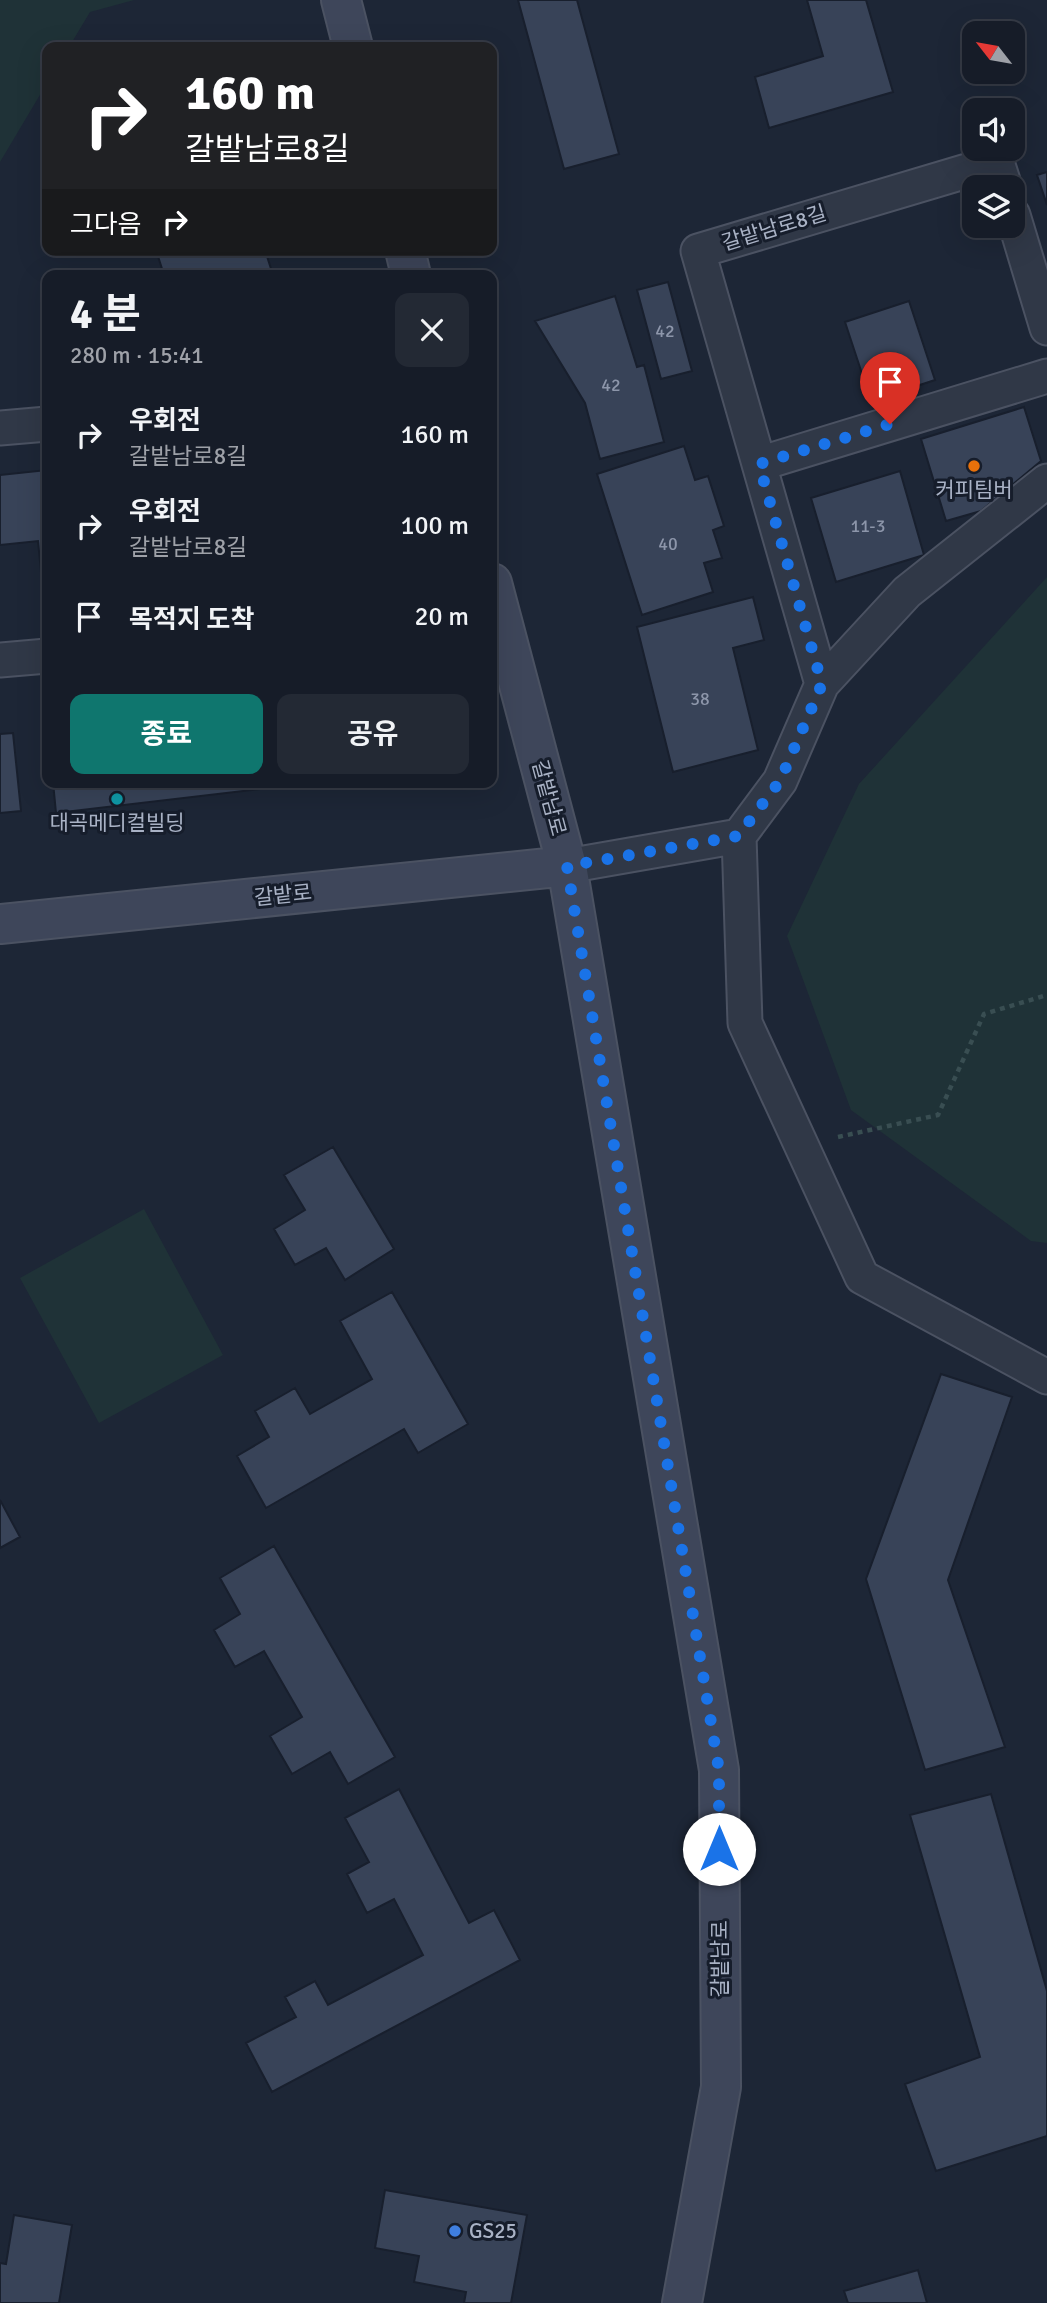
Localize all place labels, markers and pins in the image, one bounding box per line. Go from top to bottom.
pin [860,352,920,424]
marker: 커피팀버 [966,458,982,474]
place label: 커피팀버 [935,477,1013,503]
marker: 대곡메디컬빌딩 [109,791,125,807]
place label: 대곡메디컬빌딩 [49,810,185,836]
place label: GS25 [469,2218,517,2244]
marker: GS25 [447,2223,463,2239]

